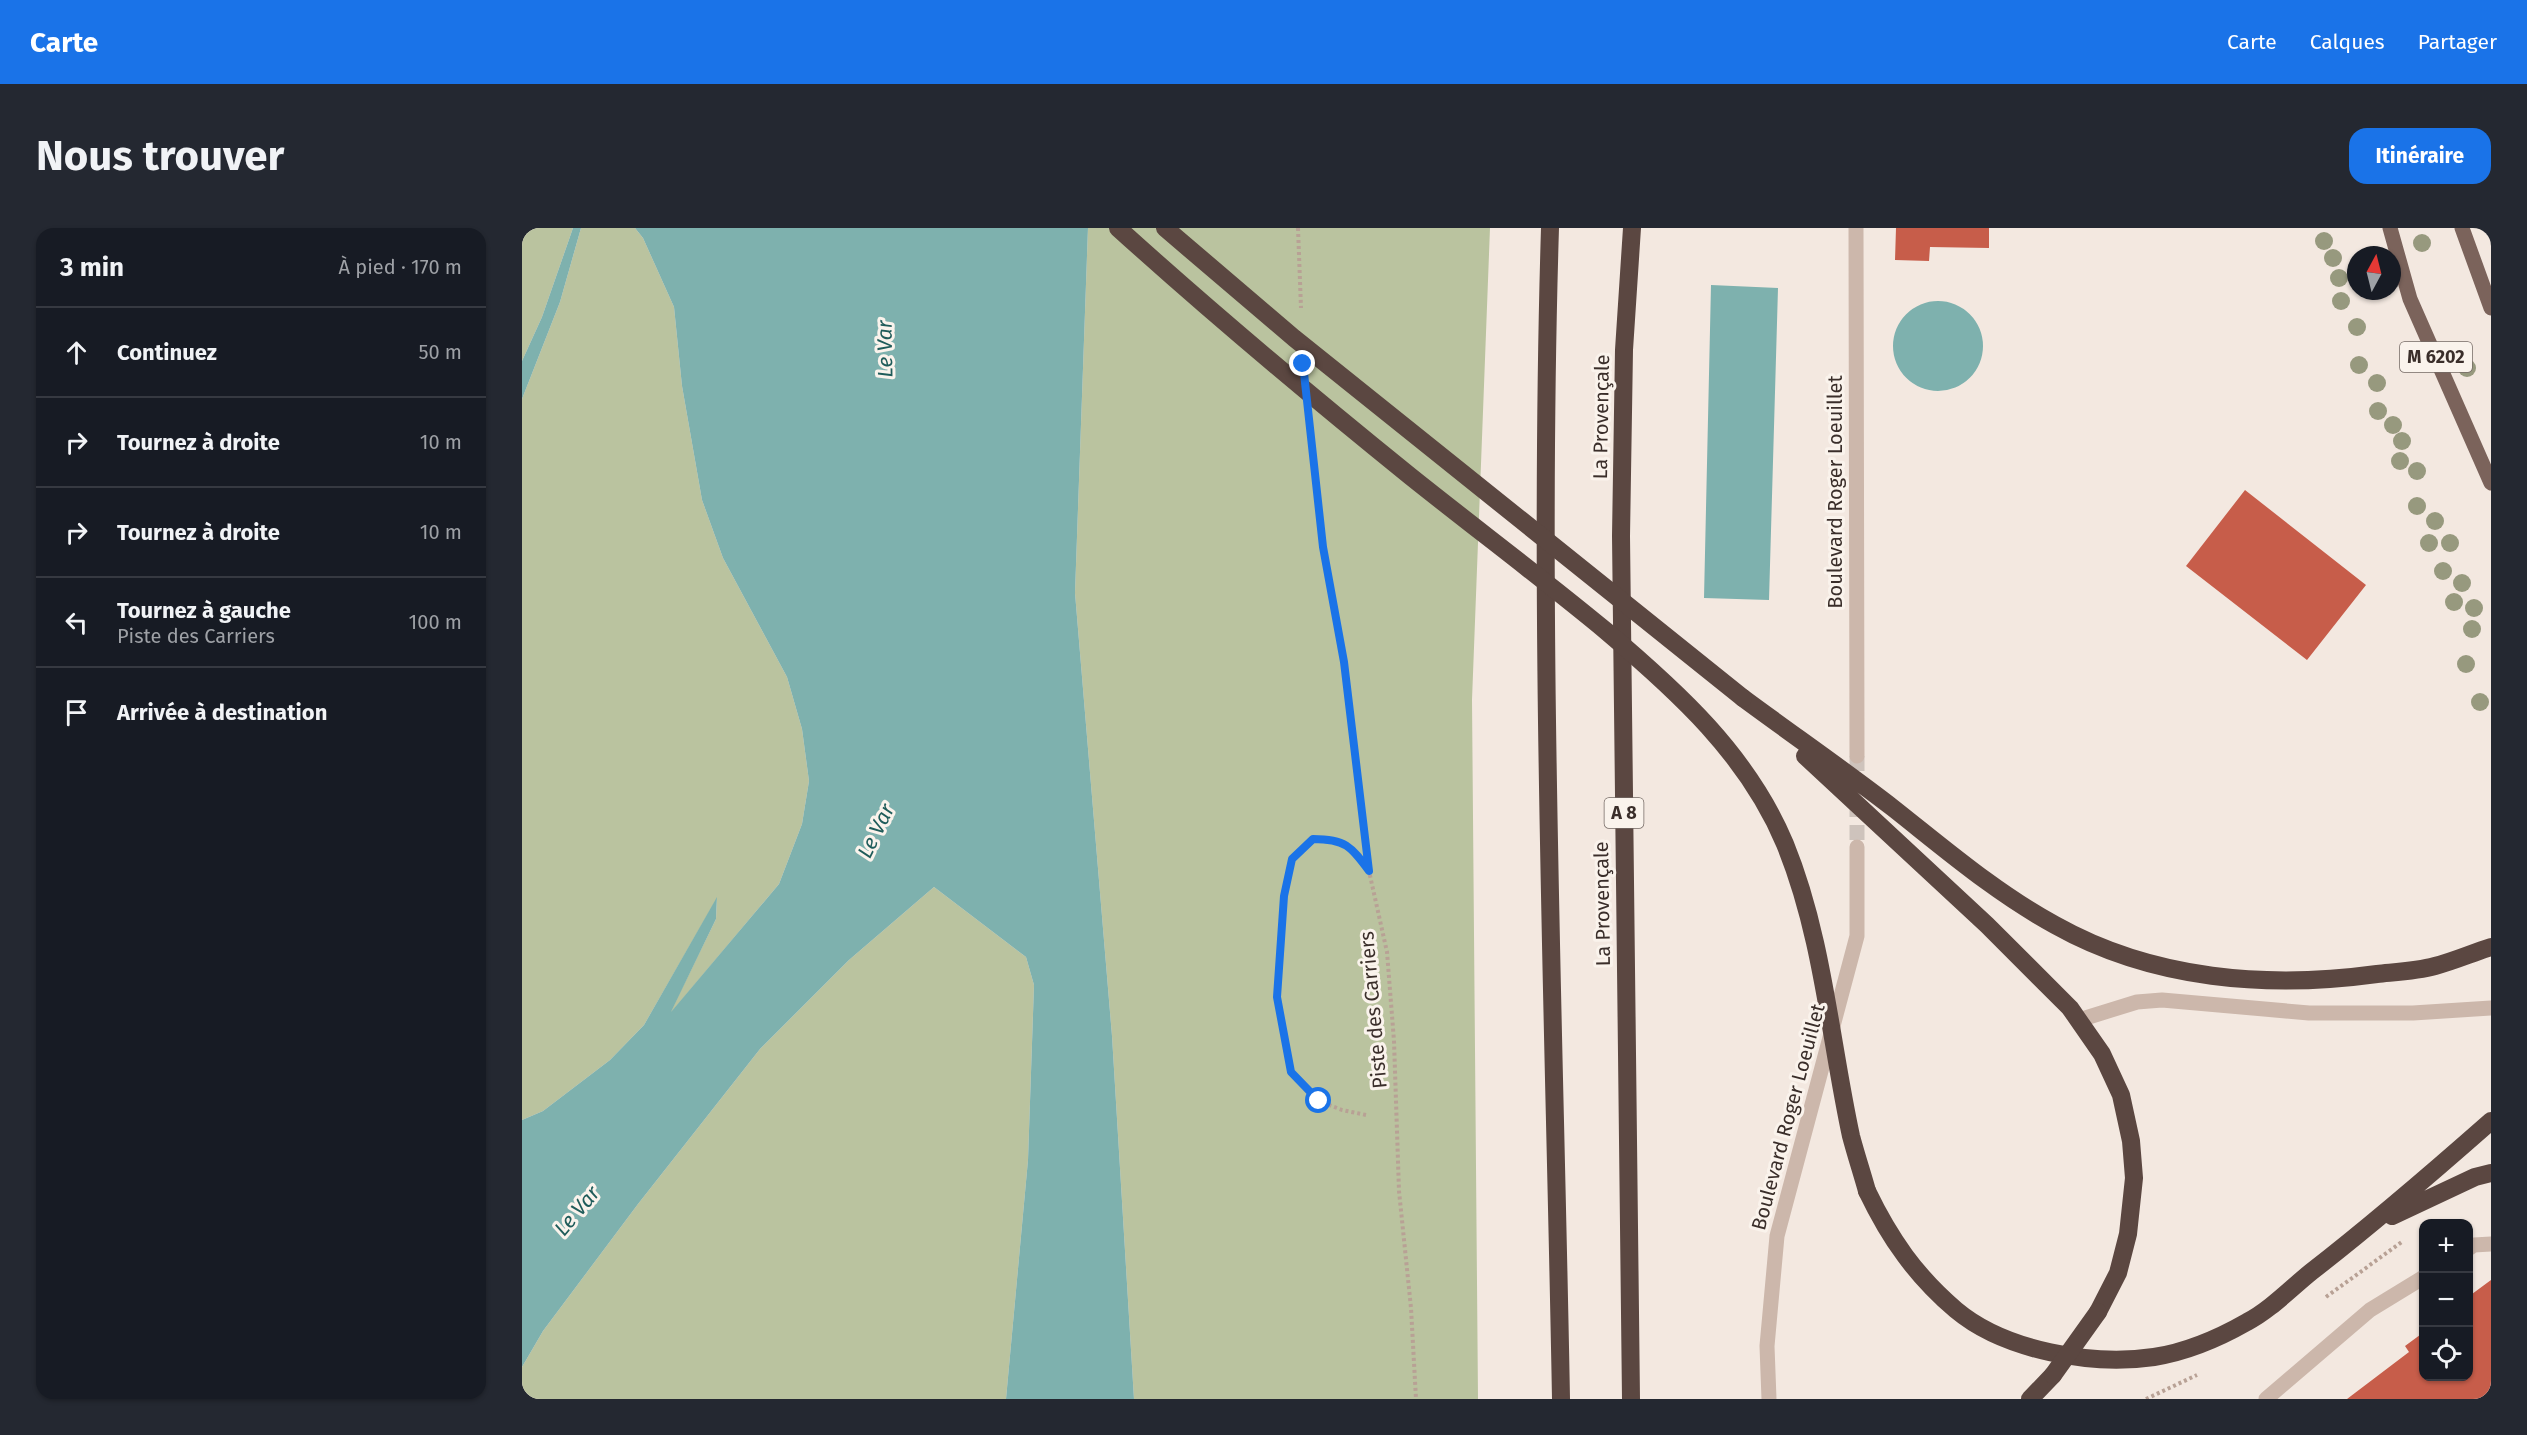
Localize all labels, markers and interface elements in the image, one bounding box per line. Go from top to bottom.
text: Carte [30,26,98,59]
text: Carte [2227,29,2277,55]
text: Calques [2310,29,2385,55]
text: Partager [2418,29,2497,55]
button: Itinéraire [2349,128,2491,184]
text: Nous trouver [36,131,284,181]
north arrow [2347,246,2401,300]
text: 3 min [60,252,124,283]
text: À pied · 170 m [339,255,462,279]
water label: Le Var [871,319,898,378]
icon: ahead [60,336,93,369]
text: Continuez [117,339,217,366]
text: 50 m [418,340,462,364]
road number: M 6202 [2400,342,2472,372]
route end [1289,350,1315,376]
street label: La Provençale [1588,354,1615,480]
street label: Boulevard Roger Loeuillet [1823,375,1847,609]
icon: right [60,426,93,459]
text: Tournez à droite [117,429,280,456]
text: 10 m [420,430,462,454]
icon: right [60,516,93,549]
text: Tournez à droite [117,519,280,546]
text: 10 m [420,520,462,544]
text: Tournez à gauche [117,597,291,624]
icon: left [60,606,93,639]
text: 100 m [409,610,462,634]
text: Piste des Carriers [117,624,275,648]
icon: arrive [60,696,93,729]
text: Arrivée à destination [117,699,327,726]
road number: A 8 [1604,798,1644,828]
water label: Le Var [852,799,901,862]
street label: La Provençale [1589,841,1616,967]
street label: Piste des Carriers [1354,930,1392,1090]
street label: Boulevard Roger Loeuillet [1746,1000,1830,1233]
route start [1305,1087,1331,1113]
water label: Le Var [549,1180,606,1241]
map controls [2419,1219,2473,1381]
button: + [2419,1219,2473,1273]
button: − [2419,1273,2473,1327]
button: locate [2419,1327,2473,1381]

